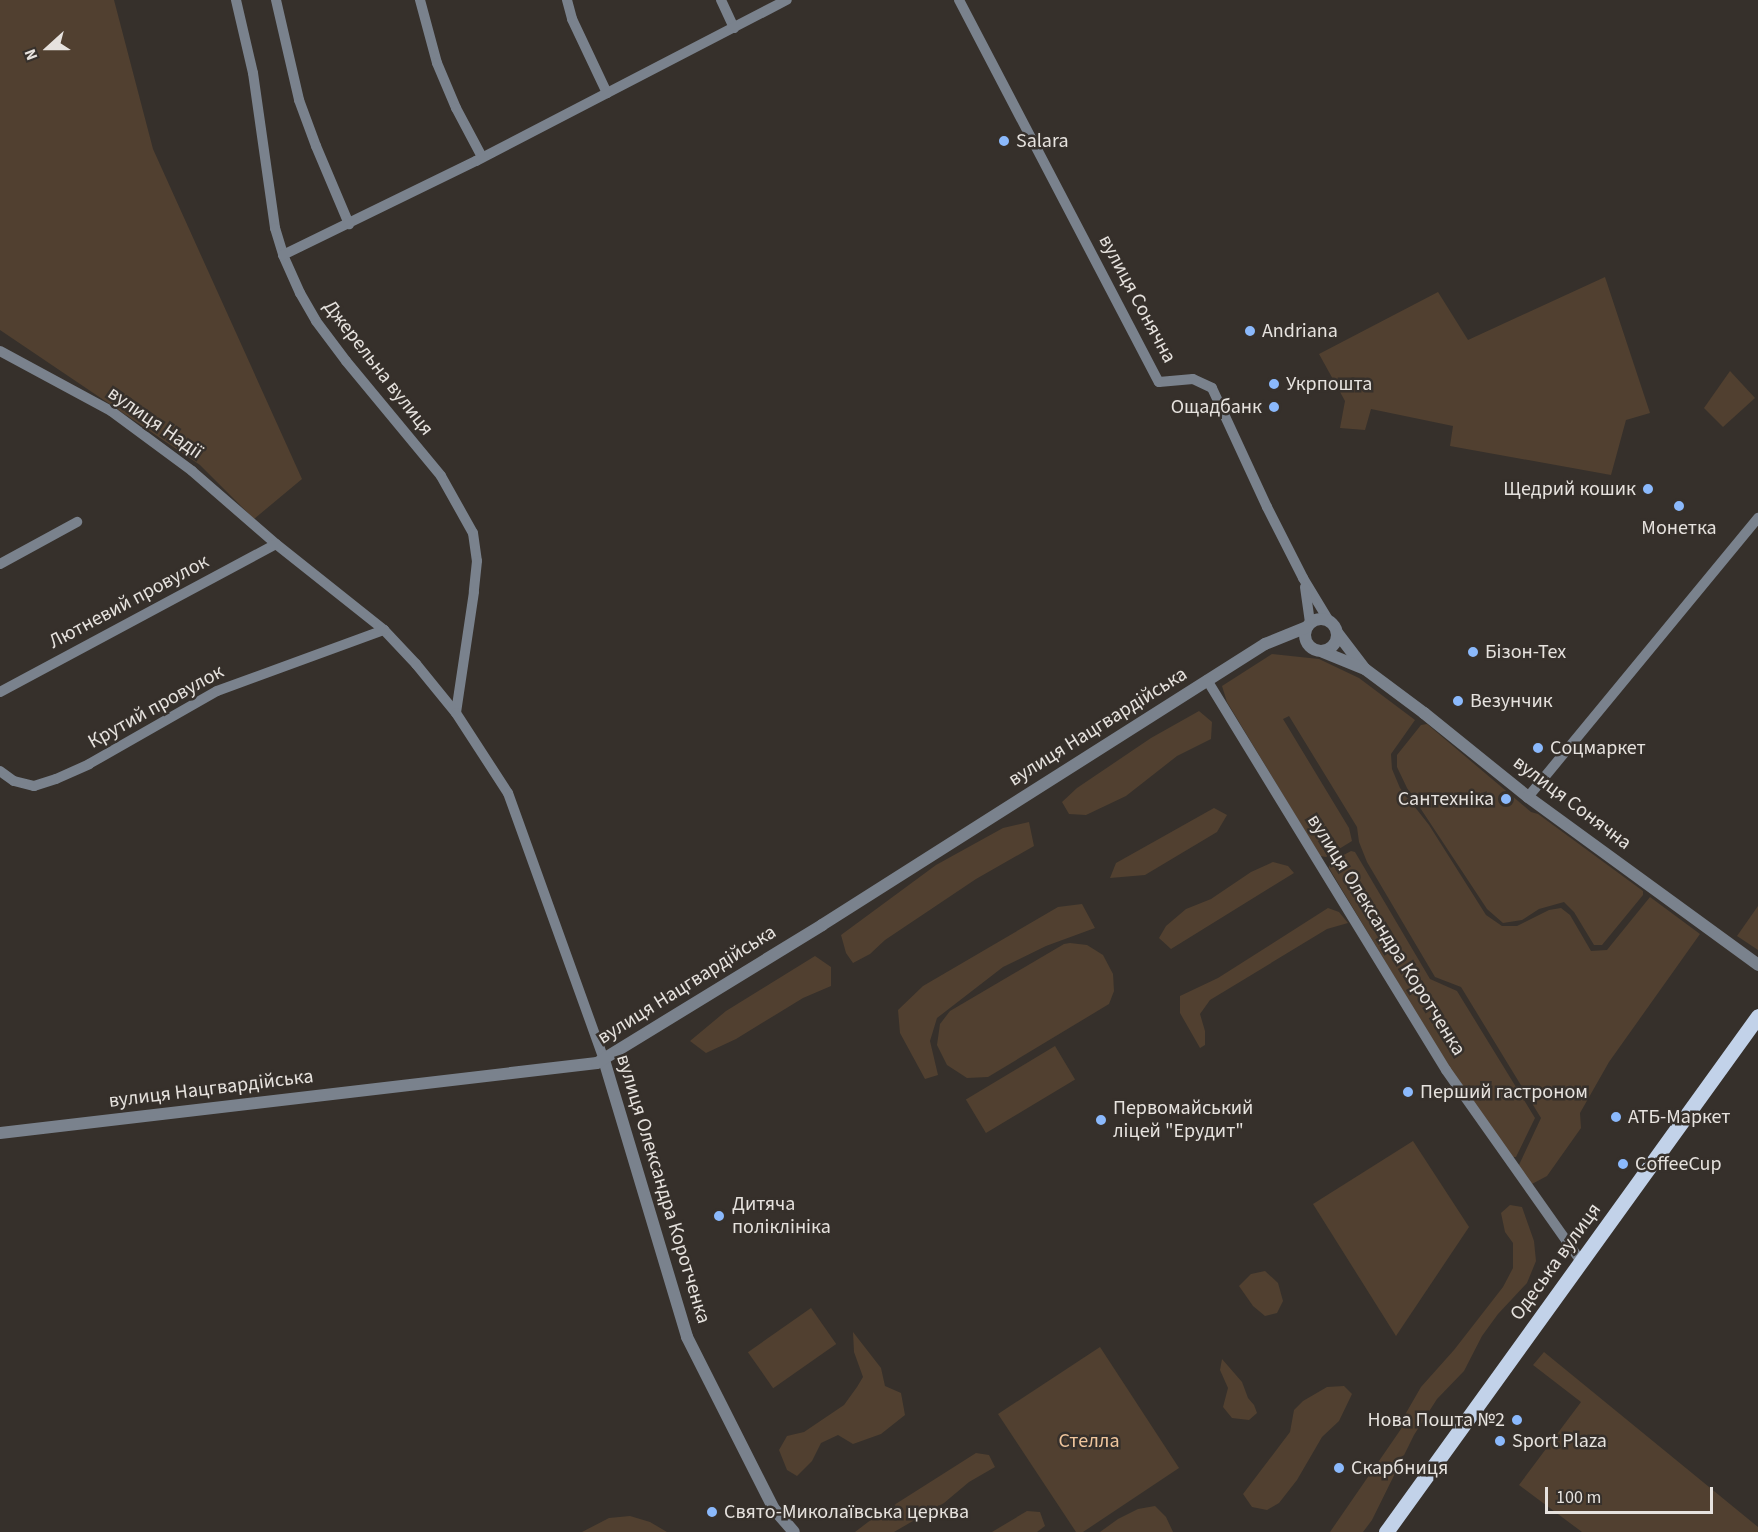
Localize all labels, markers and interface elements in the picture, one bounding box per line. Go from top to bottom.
north arrow [18,18,78,78]
text: N [19,46,43,63]
place label: Salara [1016,129,1068,153]
marker: Salara [997,134,1011,148]
street label: вулиця Сонячна [1093,231,1181,367]
street label: Джерельна вулиця [318,295,438,441]
place label: Andriana [1262,319,1338,343]
marker: Andriana [1243,324,1257,338]
place label: Укрпошта [1286,372,1372,396]
marker: Укрпошта [1267,377,1281,391]
street label: вулиця Надії [103,381,207,465]
place label: Ощадбанк [1171,395,1262,419]
marker: Ощадбанк [1267,400,1281,414]
place label: Щедрий кошик [1503,477,1636,501]
marker: Щедрий кошик [1641,482,1655,496]
marker: Монетка [1672,499,1686,513]
place label: Монетка [1641,516,1717,540]
street label: Лютневий провулок [45,550,213,654]
place label: Бізон-Тех [1485,640,1566,664]
marker: Бізон-Тех [1466,645,1480,659]
street label: Крутий провулок [84,660,228,754]
street label: вулиця Нацгвардійська [1004,662,1192,792]
place label: Везунчик [1470,689,1553,713]
marker: Везунчик [1451,694,1465,708]
place label: Соцмаркет [1550,736,1646,760]
marker: Соцмаркет [1531,741,1545,755]
street label: вулиця Сонячна [1508,751,1636,855]
place label: Сантехніка [1398,787,1494,811]
marker: Сантехніка [1499,792,1513,806]
street label: вулиця Олександра Коротченка [1302,810,1470,1060]
street label: вулиця Нацгвардійська [593,920,781,1050]
street label: вулиця Олександра Коротченка [611,1052,715,1326]
street label: вулиця Нацгвардійська [107,1065,315,1113]
place label: Перший гастроном [1420,1080,1588,1104]
marker: Перший гастроном [1401,1085,1415,1099]
place label: Первомайський ліцей "Ерудит" [1113,1096,1253,1143]
place label: АТБ-Маркет [1628,1105,1731,1129]
marker: АТБ-Маркет [1609,1110,1623,1124]
marker: Первомайський ліцей "Ерудит" [1094,1113,1108,1127]
place label: CoffeeCup [1635,1152,1722,1176]
marker: CoffeeCup [1616,1157,1630,1171]
place label: Дитяча поліклініка [732,1192,831,1239]
street label: Одеська вулиця [1505,1199,1607,1325]
marker: Дитяча поліклініка [710,1207,728,1225]
place label: Нова Пошта №2 [1368,1408,1505,1432]
marker: Нова Пошта №2 [1510,1413,1524,1427]
park label: Стелла [1058,1429,1120,1453]
place label: Sport Plaza [1512,1429,1607,1453]
marker: Sport Plaza [1493,1434,1507,1448]
place label: Скарбниця [1351,1456,1448,1480]
marker: Скарбниця [1332,1461,1346,1475]
scale bar [1548,1475,1716,1513]
text: 100 m [1556,1485,1601,1510]
place label: Свято-Миколаївська церква [724,1500,969,1524]
marker: Свято-Миколаївська церква [705,1505,719,1519]

